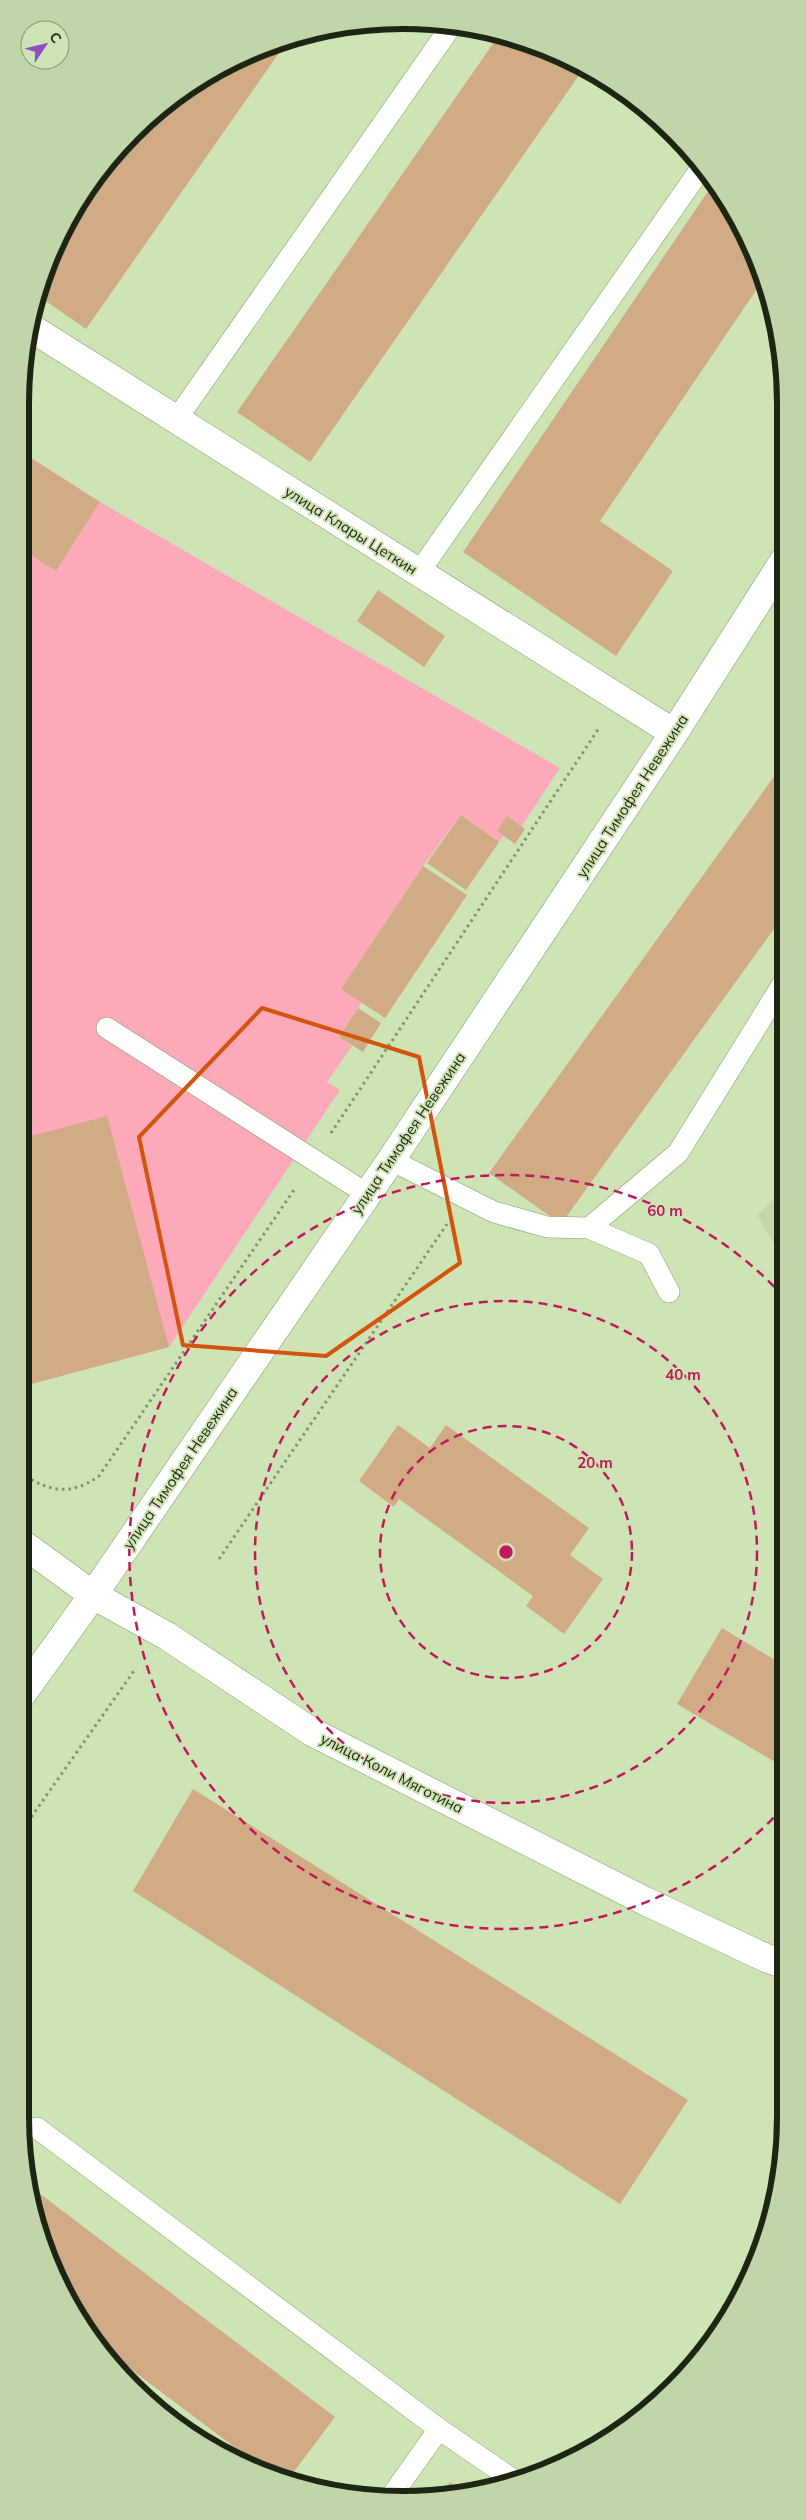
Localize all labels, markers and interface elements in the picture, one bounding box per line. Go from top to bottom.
north arrow [20,20,70,70]
text: С [46,28,66,47]
street label: улица Клары Цеткин [281,481,421,579]
street label: улица Тимофея Невежина [572,710,692,882]
street label: улица Тимофея Невежина [347,1048,469,1218]
text: 60 m [647,1201,683,1220]
text: 40 m [665,1365,701,1384]
street label: улица Тимофея Невежина [119,1383,241,1553]
text: 20 m [577,1453,613,1472]
centre of rings [497,1543,515,1561]
street label: улица Коли Мяготина [317,1729,467,1817]

